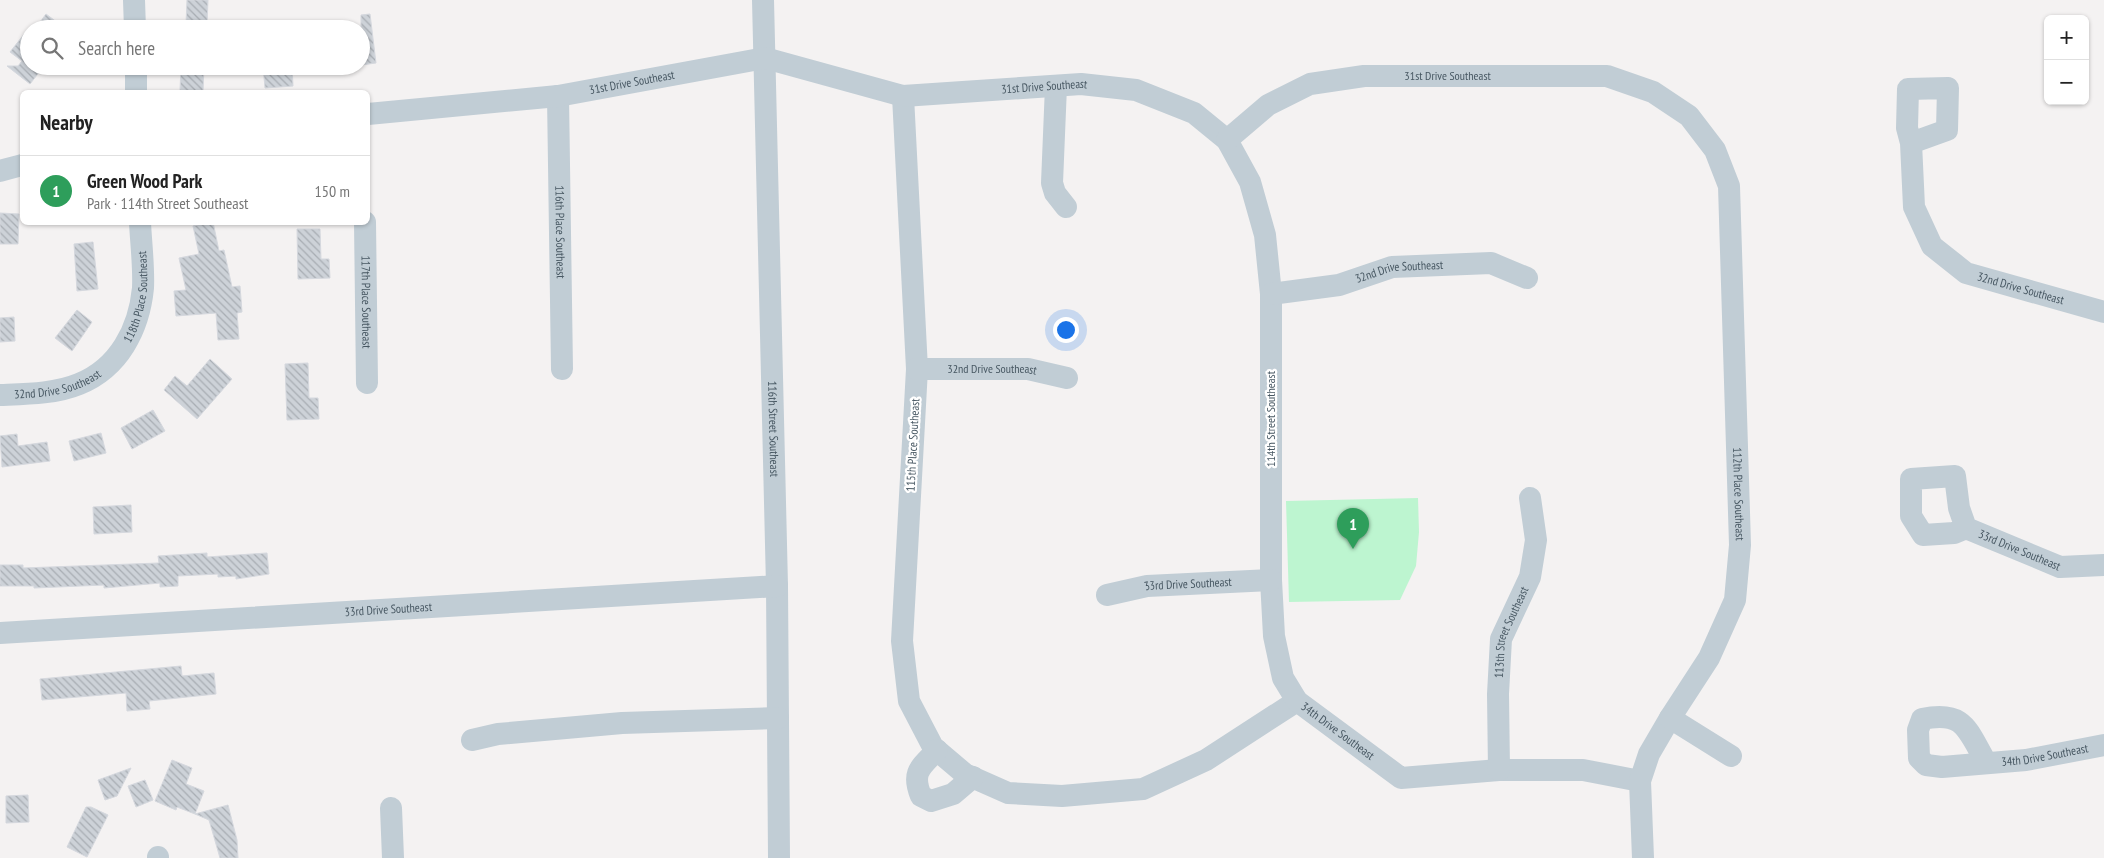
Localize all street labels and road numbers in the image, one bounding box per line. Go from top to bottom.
street label: 31st Drive Southeast [588,67,676,97]
street label: 31st Drive Southeast [1404,68,1491,83]
street label: 31st Drive Southeast [1001,76,1089,96]
street label: 116th Place Southeast [552,185,569,279]
street label: 118th Place Southeast [120,250,150,345]
street label: 117th Place Southeast [358,255,375,349]
street label: 32nd Drive Southeast [1353,257,1444,286]
street label: 32nd Drive Southeast [1976,269,2067,308]
street label: 32nd Drive Southeast [947,361,1039,378]
street label: 32nd Drive Southeast [14,366,104,401]
street label: 114th Street Southeast [1263,370,1278,467]
street label: 116th Street Southeast [765,381,782,478]
street label: 115th Place Southeast [903,397,922,492]
street label: 112th Place Southeast [1730,447,1748,542]
street label: 33rd Drive Southeast [1976,526,2064,574]
street label: 33rd Drive Southeast [1143,574,1233,593]
street label: 113th Street Southeast [1491,583,1532,678]
street label: 33rd Drive Southeast [344,599,433,619]
street label: 34th Drive Southeast [1298,699,1378,763]
street label: 34th Drive Southeast [2001,740,2090,769]

